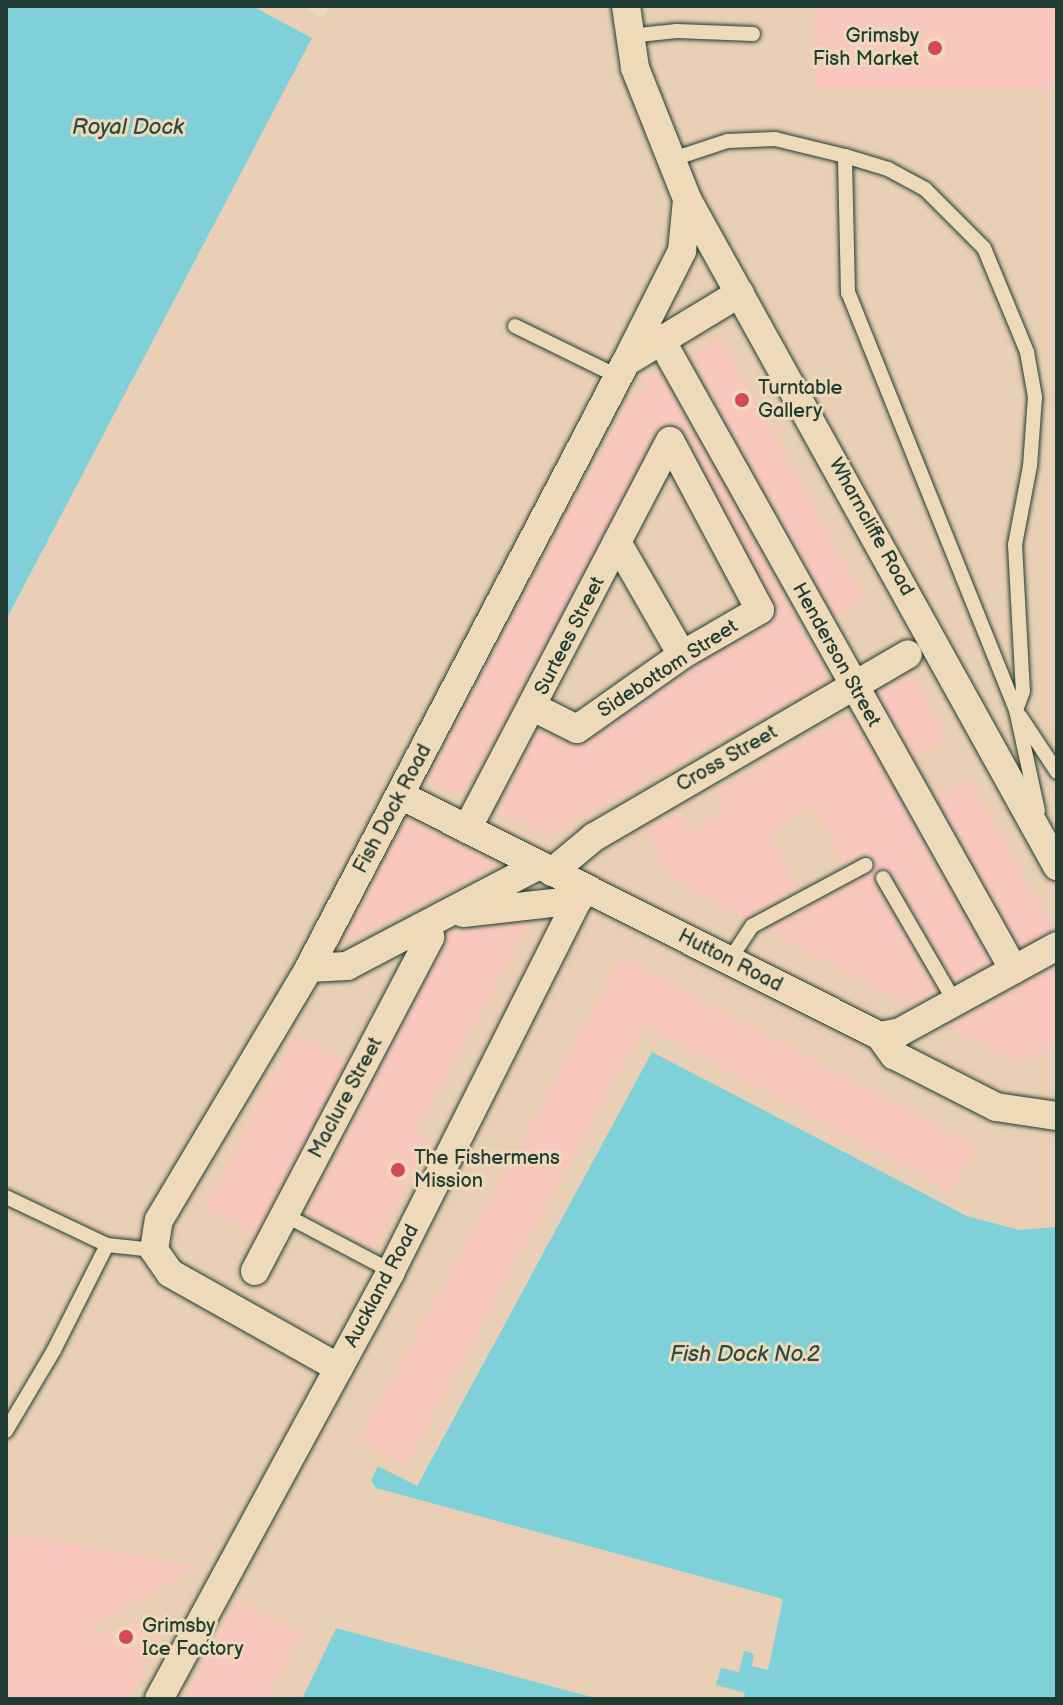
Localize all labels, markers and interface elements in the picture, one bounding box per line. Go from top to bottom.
place label: Grimsby Fish Market [813,24,919,71]
marker: Grimsby Fish Market [926,39,944,57]
water label: Royal Dock [72,115,184,141]
place label: Turntable Gallery [758,376,842,423]
marker: Turntable Gallery [733,391,751,409]
street label: Wharncliffe Road [823,454,919,600]
street label: Surtees Street [530,573,610,699]
street label: Henderson Street [786,579,886,731]
street label: Sidebottom Street [593,615,743,723]
street label: Cross Street [672,720,782,798]
street label: Fish Dock Road [349,740,437,878]
street label: Hutton Road [674,924,786,998]
street label: Maclure Street [304,1033,388,1163]
place label: The Fishermens Mission [414,1146,560,1193]
marker: The Fishermens Mission [389,1161,407,1179]
street label: Auckland Road [340,1220,424,1352]
water label: Fish Dock No.2 [670,1342,820,1368]
place label: Grimsby Ice Factory [142,1614,244,1661]
marker: Grimsby Ice Factory [117,1628,135,1646]

